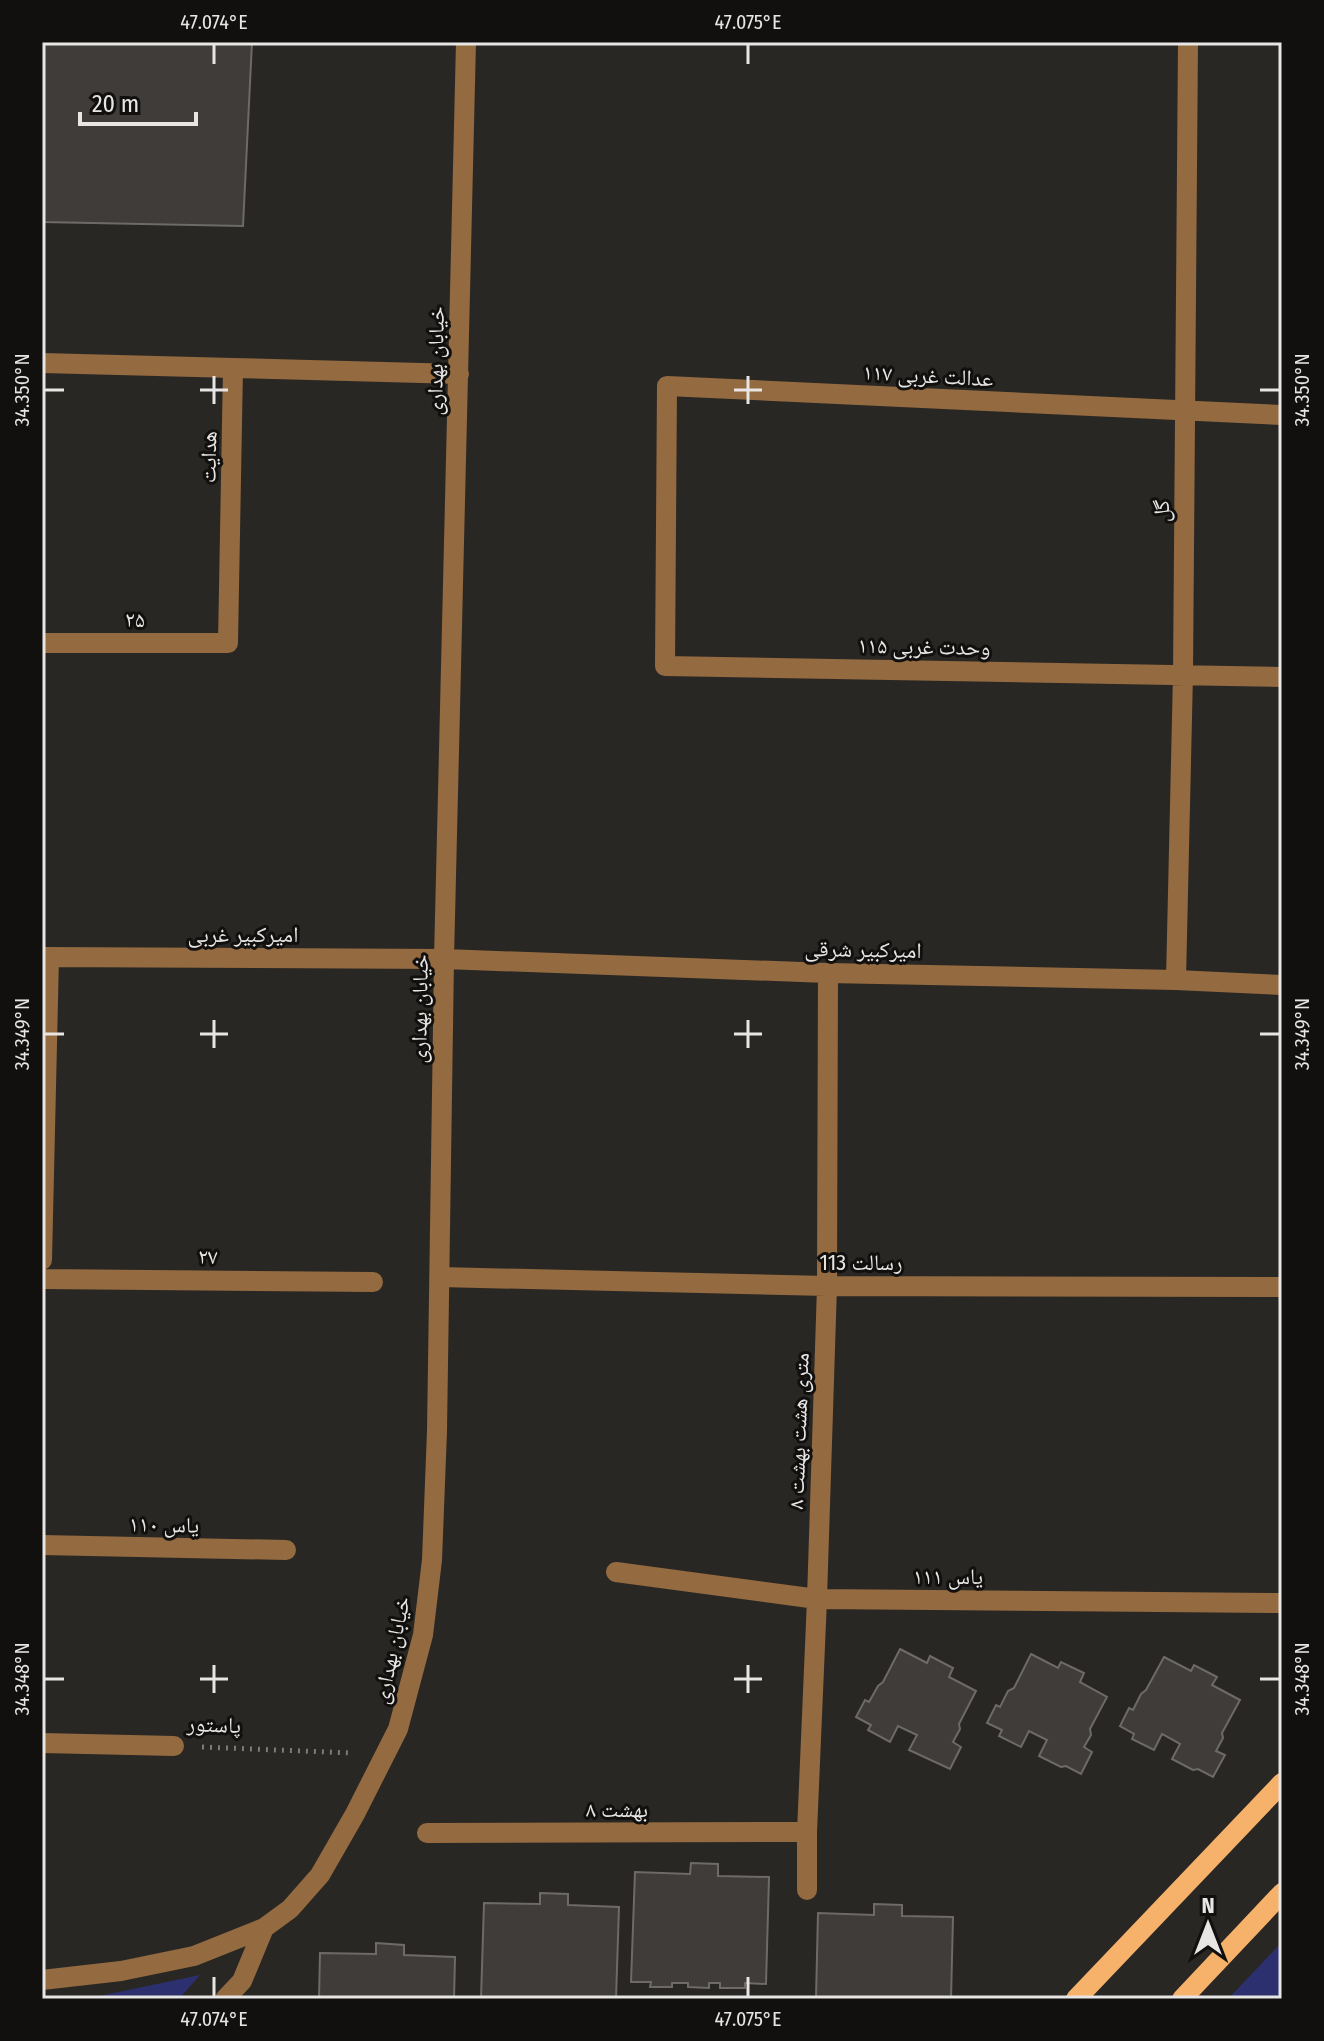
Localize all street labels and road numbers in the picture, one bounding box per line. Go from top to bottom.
street label: خیابان بهداری [421,306,450,416]
street label: ۱۱۷ عدالت غربی [862,359,994,392]
street label: هدایت [195,431,222,483]
street label: گل [1148,500,1175,522]
street label: ۲۵ [125,606,145,633]
street label: ۱۱۵ وحدت غربی [857,632,991,661]
street label: امیرکبیر غربی [188,921,298,948]
street label: امیرکبیر شرقی [804,935,922,964]
street label: خیابان بهداری [405,954,434,1064]
street label: ۲۷ [198,1243,218,1270]
street label: رسالت 113 [819,1249,903,1276]
street label: ۸ متری هشت بهشت [782,1352,815,1510]
street label: یاس ۱۱۰ [129,1510,199,1539]
street label: یاس ۱۱۱ [913,1563,983,1590]
street label: خیابان بهداری [367,1594,416,1706]
street label: پاستور [185,1710,242,1739]
street label: ۸ بهشت [586,1796,648,1823]

